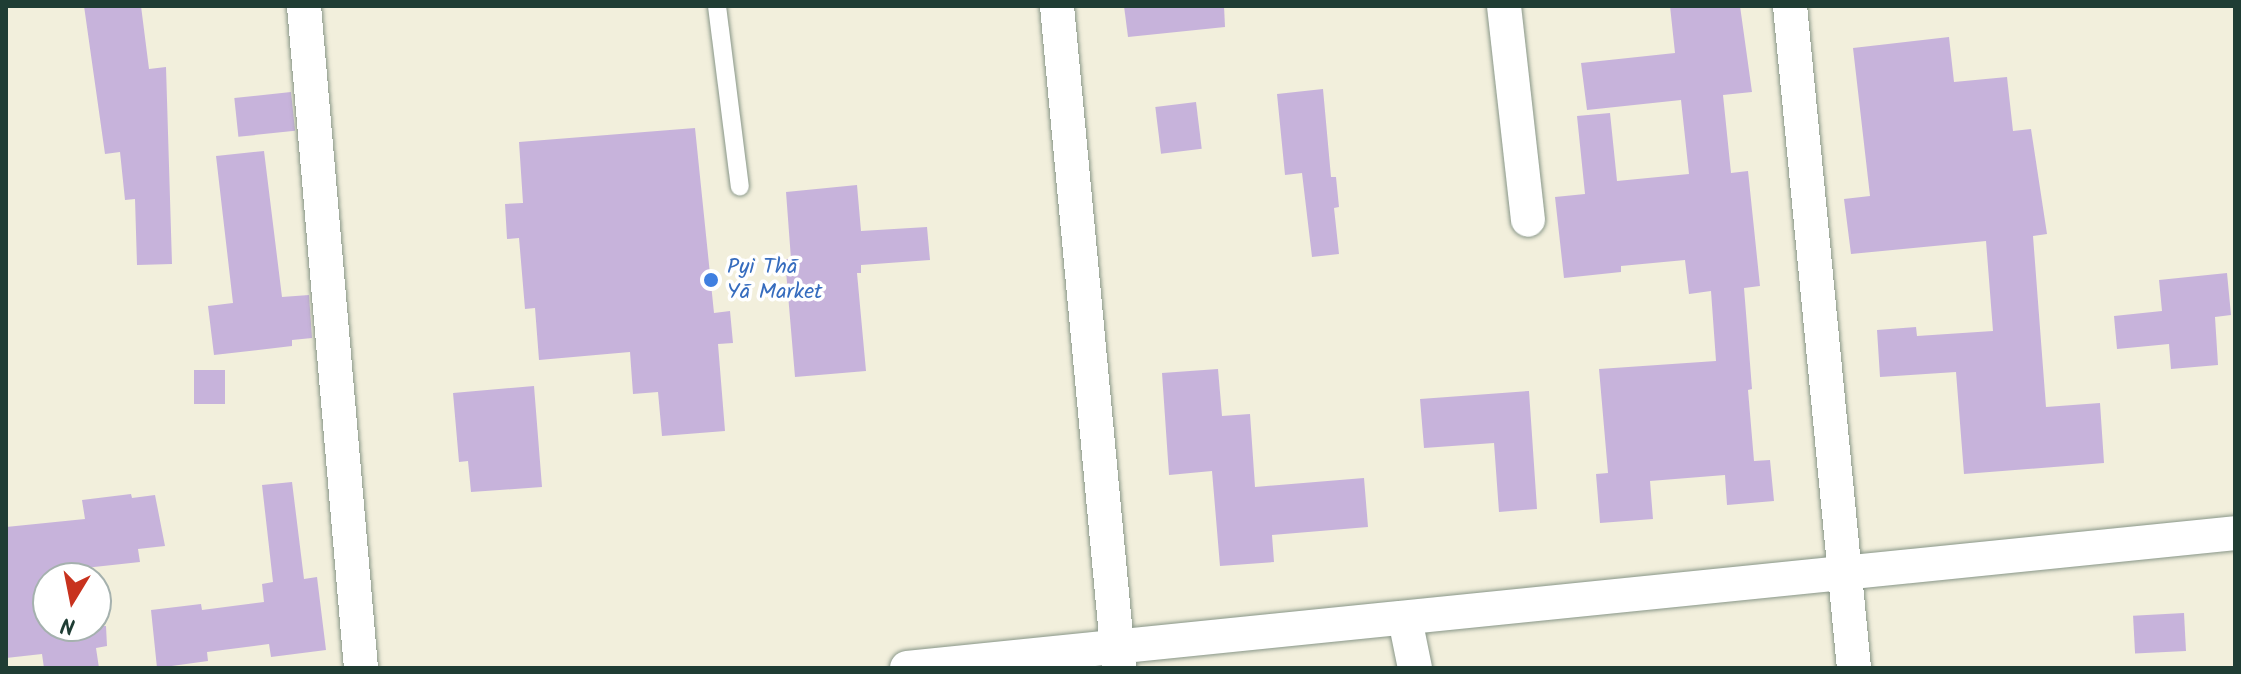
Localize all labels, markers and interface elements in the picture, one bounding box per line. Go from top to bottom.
place label: Pyi Thā Yā Market [727,254,823,306]
marker: Pyi Thā Yā Market [702,271,720,289]
north arrow [32,562,112,642]
text: N [58,606,78,643]

